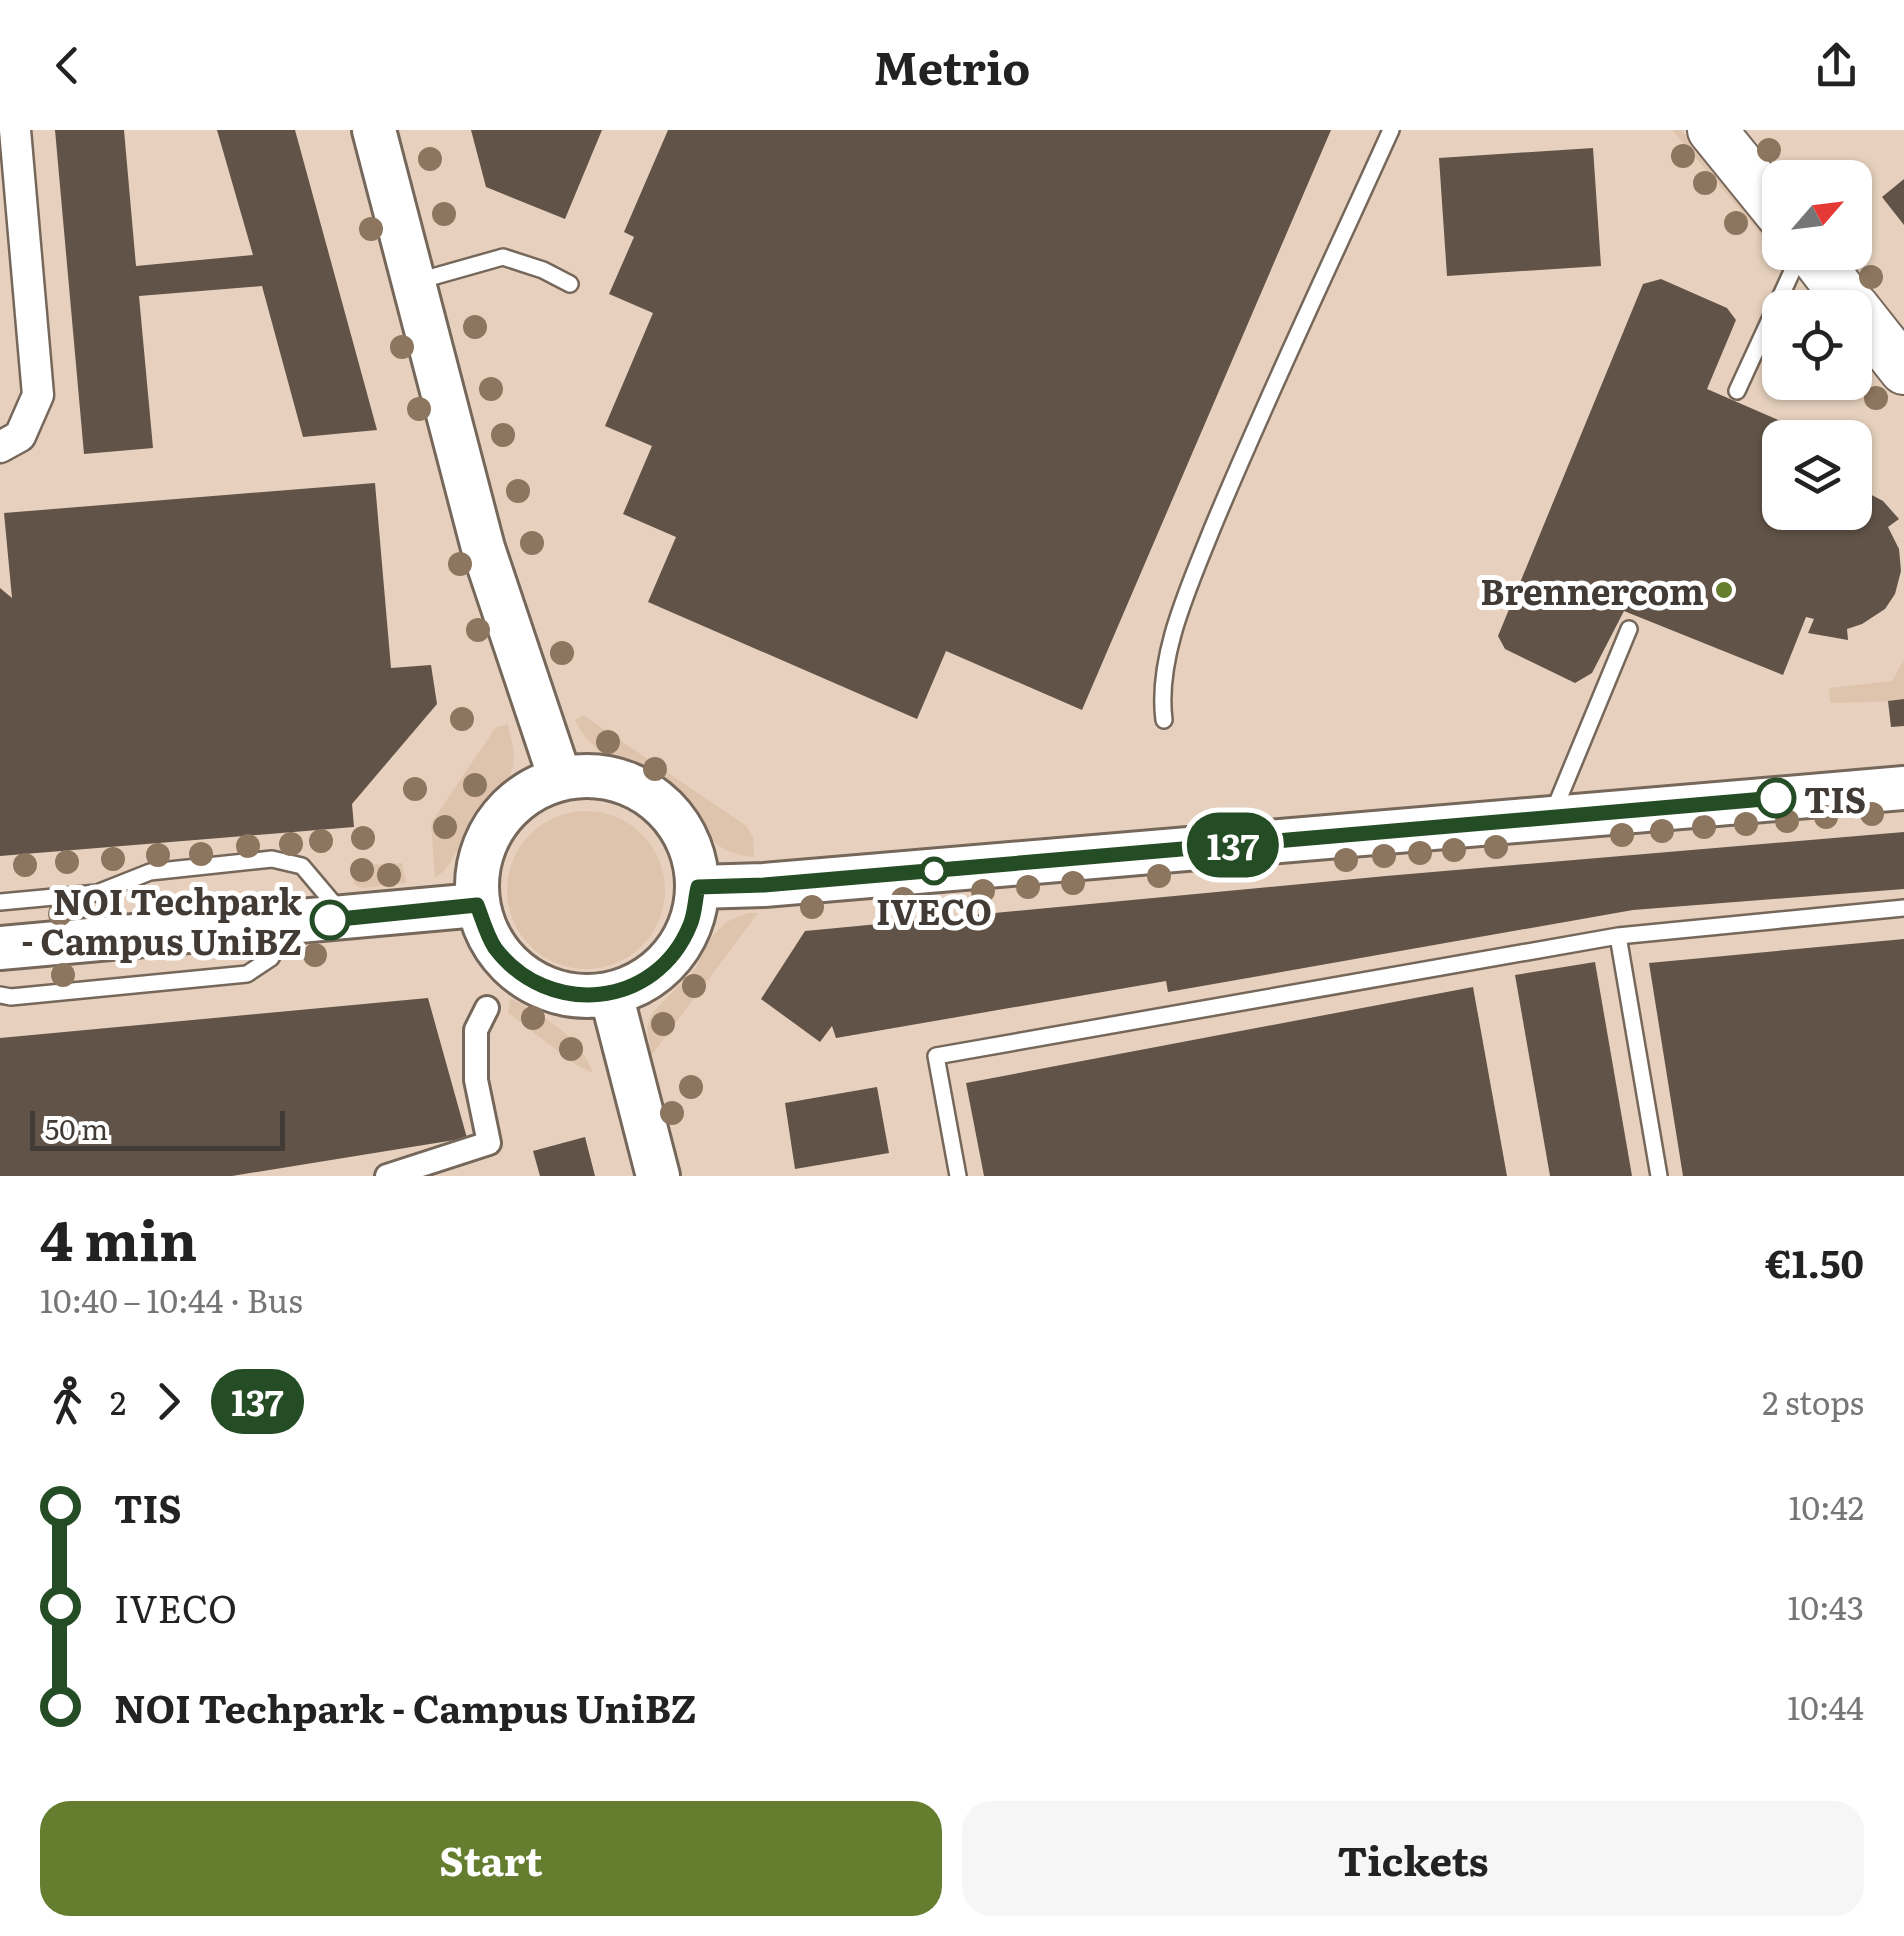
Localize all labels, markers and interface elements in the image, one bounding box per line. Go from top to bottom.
text: Metrio [874,32,1030,99]
icon: back [40,38,95,93]
icon: share [1809,38,1864,93]
north arrow [1762,160,1872,270]
map controls [1762,160,1872,530]
button: locate [1762,290,1872,400]
button: layers [1762,420,1872,530]
place label: Brennercom [1480,564,1704,616]
marker: Brennercom [1713,579,1735,601]
place label: TIS [1804,772,1866,824]
marker: TIS [1757,779,1795,817]
line badge: 137 [1176,812,1290,878]
text: 137 [1207,819,1259,871]
marker: IVECO [921,858,947,884]
place label: NOI Techpark - Campus UniBZ [22,874,302,966]
place label: IVECO [876,884,992,936]
marker: NOI Techpark - Campus UniBZ [311,901,349,939]
scale bar [30,1106,285,1150]
text: 50 m [45,1107,108,1149]
text: 4 min [40,1196,197,1278]
text: €1.50 [1765,1233,1864,1290]
text: 10:40 – 10:44 · Bus [40,1275,303,1323]
icon: walk [40,1374,95,1429]
icon: forward [141,1374,196,1429]
text: 137 [231,1375,284,1427]
text: 2 [110,1377,126,1425]
text: 2 stops [1762,1377,1864,1425]
text: TIS [114,1478,182,1535]
text: 10:42 [1789,1482,1864,1530]
text: IVECO [114,1578,237,1635]
text: 10:43 [1787,1582,1864,1630]
text: NOI Techpark - Campus UniBZ [114,1678,697,1735]
text: 10:44 [1787,1682,1864,1730]
button: Start [40,1801,942,1916]
button: Tickets [962,1801,1864,1916]

